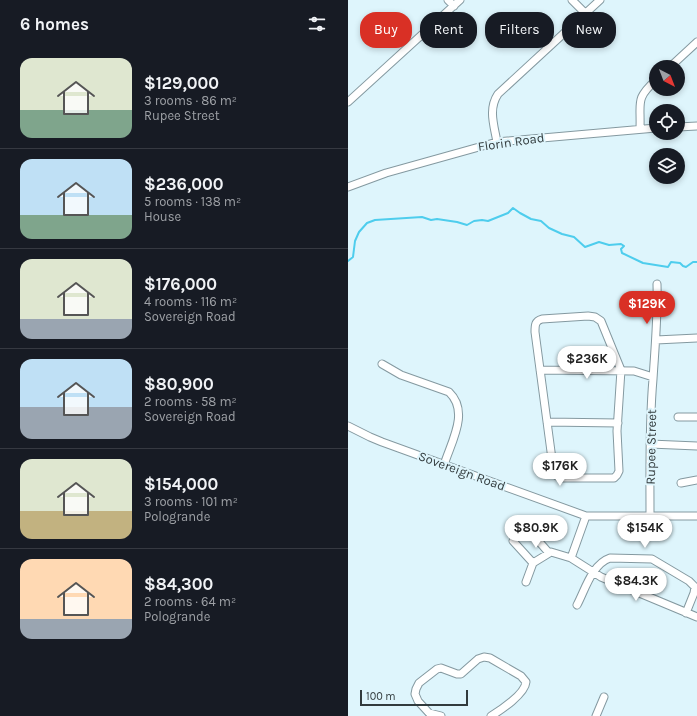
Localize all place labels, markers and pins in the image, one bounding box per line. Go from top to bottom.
pin: $129K [619,291,675,325]
pin: $236K [559,346,615,380]
pin: $176K [532,453,588,487]
pin: $80.9K [503,515,569,549]
pin: $154K [617,515,673,549]
pin: $84.3K [603,568,669,602]

